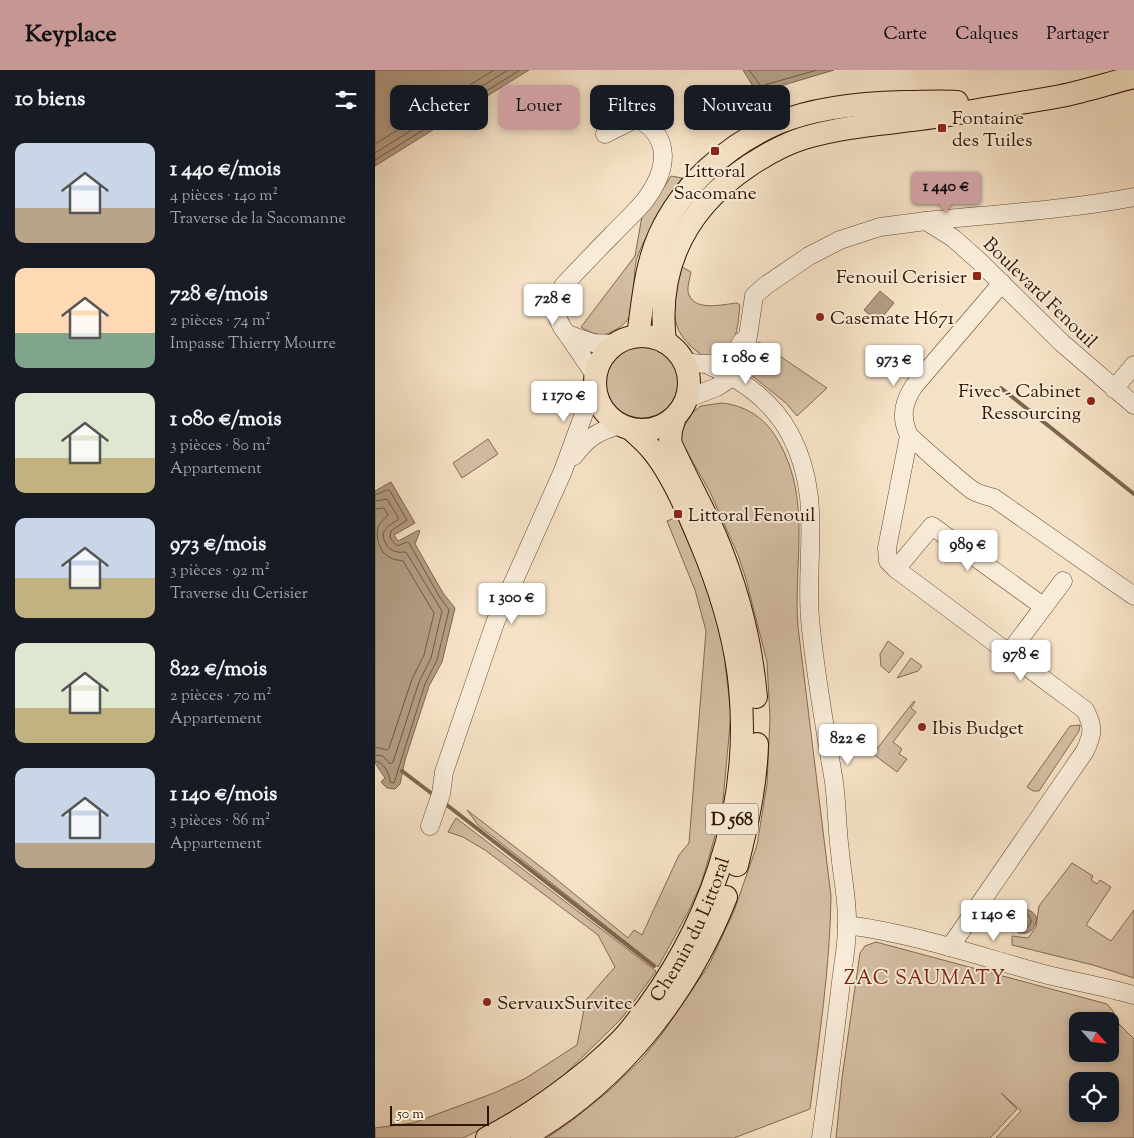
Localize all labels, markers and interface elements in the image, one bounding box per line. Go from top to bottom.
text: Keyplace [25,18,117,52]
text: Carte [884,22,927,48]
text: Calques [955,22,1018,48]
text: Partager [1046,22,1109,48]
text: 10 biens [15,85,85,115]
chip: Acheter [390,85,488,130]
chip: Louer [498,85,580,130]
chip: Filtres [590,85,674,130]
chip: Nouveau [684,85,790,130]
icon: filters [332,86,360,114]
place label: Fontaine des Tuiles [952,106,1032,155]
marker: Fontaine des Tuiles [936,122,948,134]
marker: Littoral Sacomane [709,145,721,157]
text: 1 440 €/mois [170,155,281,185]
place label: Littoral Sacomane [673,159,757,208]
icon: home [55,163,115,223]
pin: 1 440 € [900,172,992,214]
text: 1 440 € [923,176,969,199]
text: 4 pièces · 140 m² [170,185,278,208]
text: Traverse de la Sacomanne [170,208,346,231]
street label: Boulevard Fenouil [976,232,1102,355]
place label: Fenouil Cerisier [836,265,967,292]
marker: Fenouil Cerisier [971,270,983,282]
text: 728 €/mois [170,280,268,310]
pin: 728 € [518,284,588,326]
icon: home [55,288,115,348]
text: 728 € [535,288,571,311]
place label: Casemate H671 [830,306,955,333]
text: 2 pièces · 74 m² [170,310,271,333]
marker: Casemate H671 [814,311,826,323]
text: Impasse Thierry Mourre [170,333,336,356]
pin: 1 080 € [700,342,792,385]
pin: 973 € [859,344,929,387]
text: 1 080 € [722,347,770,370]
text: 973 € [876,349,912,372]
place label: Fivec - Cabinet Ressourcing [958,379,1081,428]
pin: 1 170 € [518,380,610,423]
text: 1 170 € [542,385,586,408]
marker: Fivec - Cabinet Ressourcing [1085,395,1097,407]
text: 1 080 €/mois [170,405,281,435]
icon: home [55,413,115,473]
text: 3 pièces · 80 m² [170,435,271,458]
text: Appartement [170,458,262,481]
place label: Littoral Fenouil [688,503,816,530]
marker: Littoral Fenouil [672,508,684,520]
text: 973 €/mois [170,530,266,560]
pin: 989 € [933,530,1003,572]
text: 989 € [950,534,986,557]
icon: home [55,538,115,598]
text: 3 pièces · 92 m² [170,560,270,583]
pin: 1 300 € [466,582,558,625]
text: Traverse du Cerisier [170,583,308,606]
text: 1 300 € [489,587,535,610]
pin: 978 € [986,640,1056,682]
text: 978 € [1002,644,1040,667]
text: 822 €/mois [170,655,267,685]
icon: home [55,663,115,723]
text: 2 pièces · 70 m² [170,685,272,708]
text: Appartement [170,708,262,731]
place label: Ibis Budget [932,716,1024,743]
marker: Ibis Budget [916,721,928,733]
pin: 822 € [813,724,883,766]
text: 822 € [830,728,866,751]
text: 1 140 €/mois [170,780,277,810]
icon: home [55,788,115,848]
road number: D 568 [706,804,758,834]
text: 3 pièces · 86 m² [170,810,270,833]
text: Appartement [170,833,262,856]
street label: Chemin du Littoral [644,854,738,1008]
pin: 1 140 € [948,900,1040,942]
text: 1 140 € [972,904,1016,927]
district label: ZAC SAUMATY [844,965,1006,994]
place label: ServauxSurvitec [497,991,633,1018]
marker: ServauxSurvitec [481,996,493,1008]
north arrow [1069,1012,1119,1062]
map controls [1069,1012,1119,1122]
button: locate [1069,1072,1119,1122]
scale bar [390,1103,489,1126]
text: 50 m [397,1105,424,1125]

